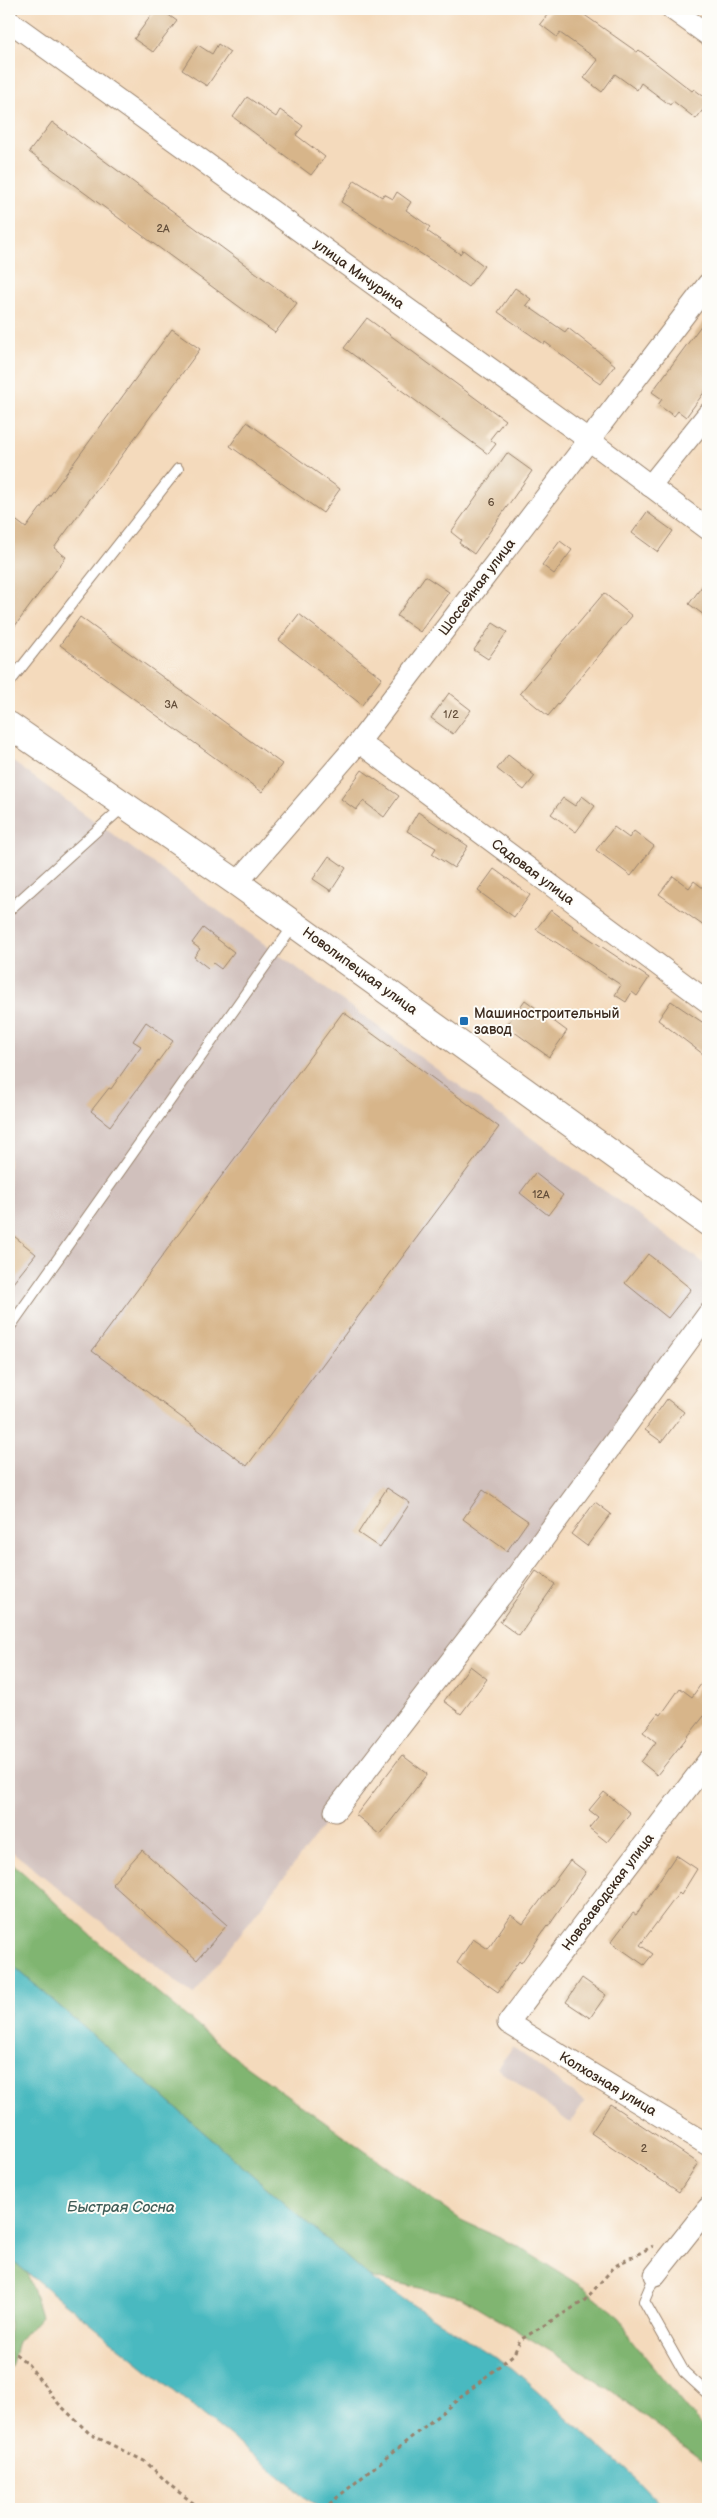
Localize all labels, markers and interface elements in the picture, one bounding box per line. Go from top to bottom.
house number: 2А [156,222,170,235]
street label: улица Мичурина [310,235,408,313]
house number: 6 [488,496,495,509]
street label: Шоссейная улица [435,535,519,639]
house number: 3А [164,698,178,711]
house number: 1/2 [443,708,459,721]
street label: Садовая улица [488,835,578,909]
street label: Новолипецкая улица [299,924,421,1019]
place label: Машиностроительный завод [474,1005,619,1038]
marker: Машиностроительный завод [458,1015,470,1027]
house number: 12А [532,1188,550,1201]
street label: Новозаводская улица [558,1829,658,1954]
street label: Колхозная улица [556,2048,660,2120]
house number: 2 [641,2142,648,2155]
water label: Быстрая Сосна [67,2198,175,2217]

